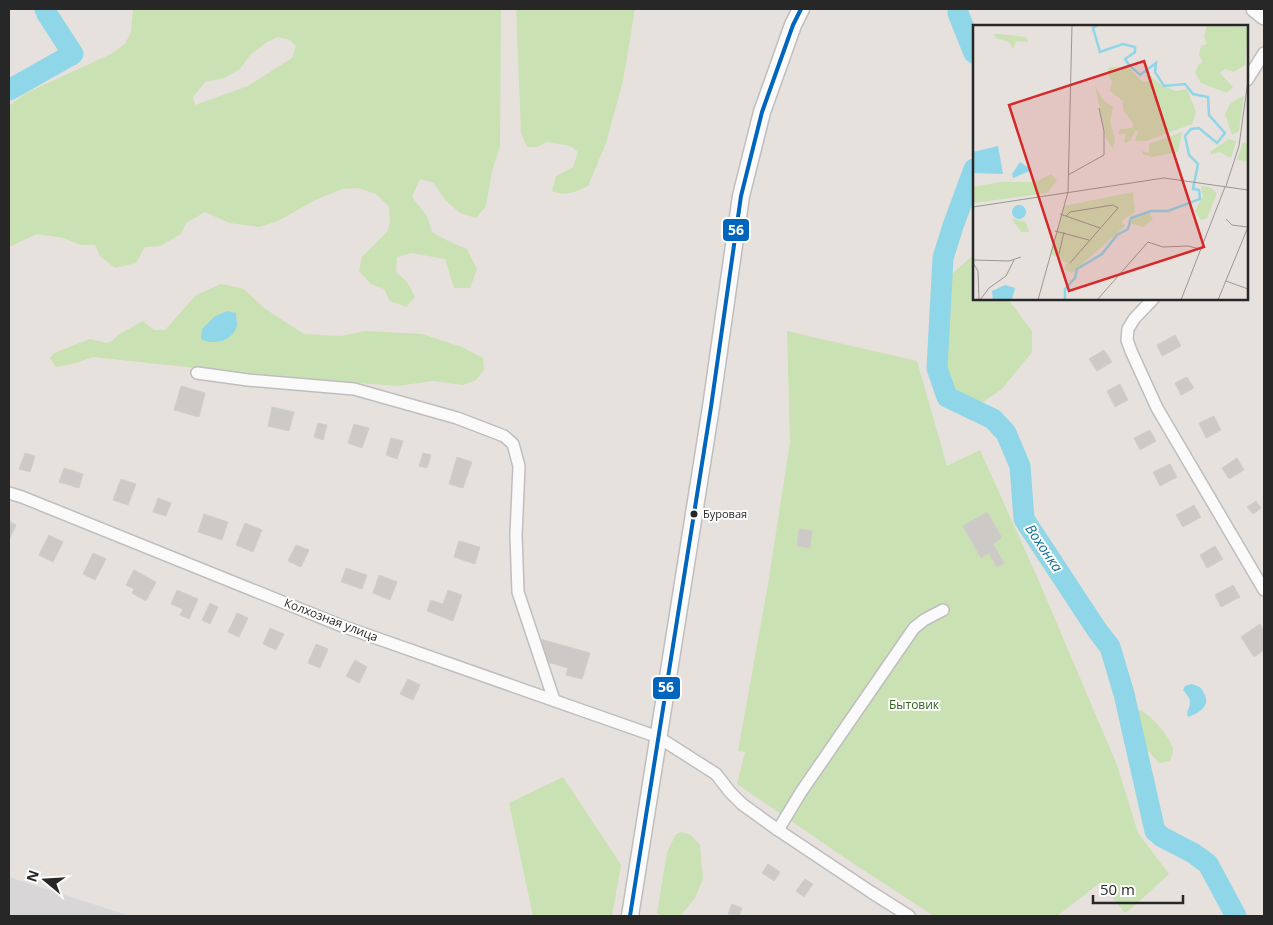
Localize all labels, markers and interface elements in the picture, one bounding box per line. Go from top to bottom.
inset map [973,25,1248,300]
line badge: 56 [722,218,750,242]
text: 56 [728,220,744,239]
place label: Буровая [703,506,747,521]
marker: Буровая [689,509,699,519]
water label: Вохонка [1021,520,1067,575]
street label: Колхозная улица [282,594,381,645]
line badge: 56 [652,676,681,700]
text: 56 [658,677,674,696]
park label: Бытовик [889,696,940,713]
north arrow [20,855,70,905]
text: N [21,867,43,884]
scale bar [1093,872,1183,904]
text: 50 m [1100,879,1135,899]

